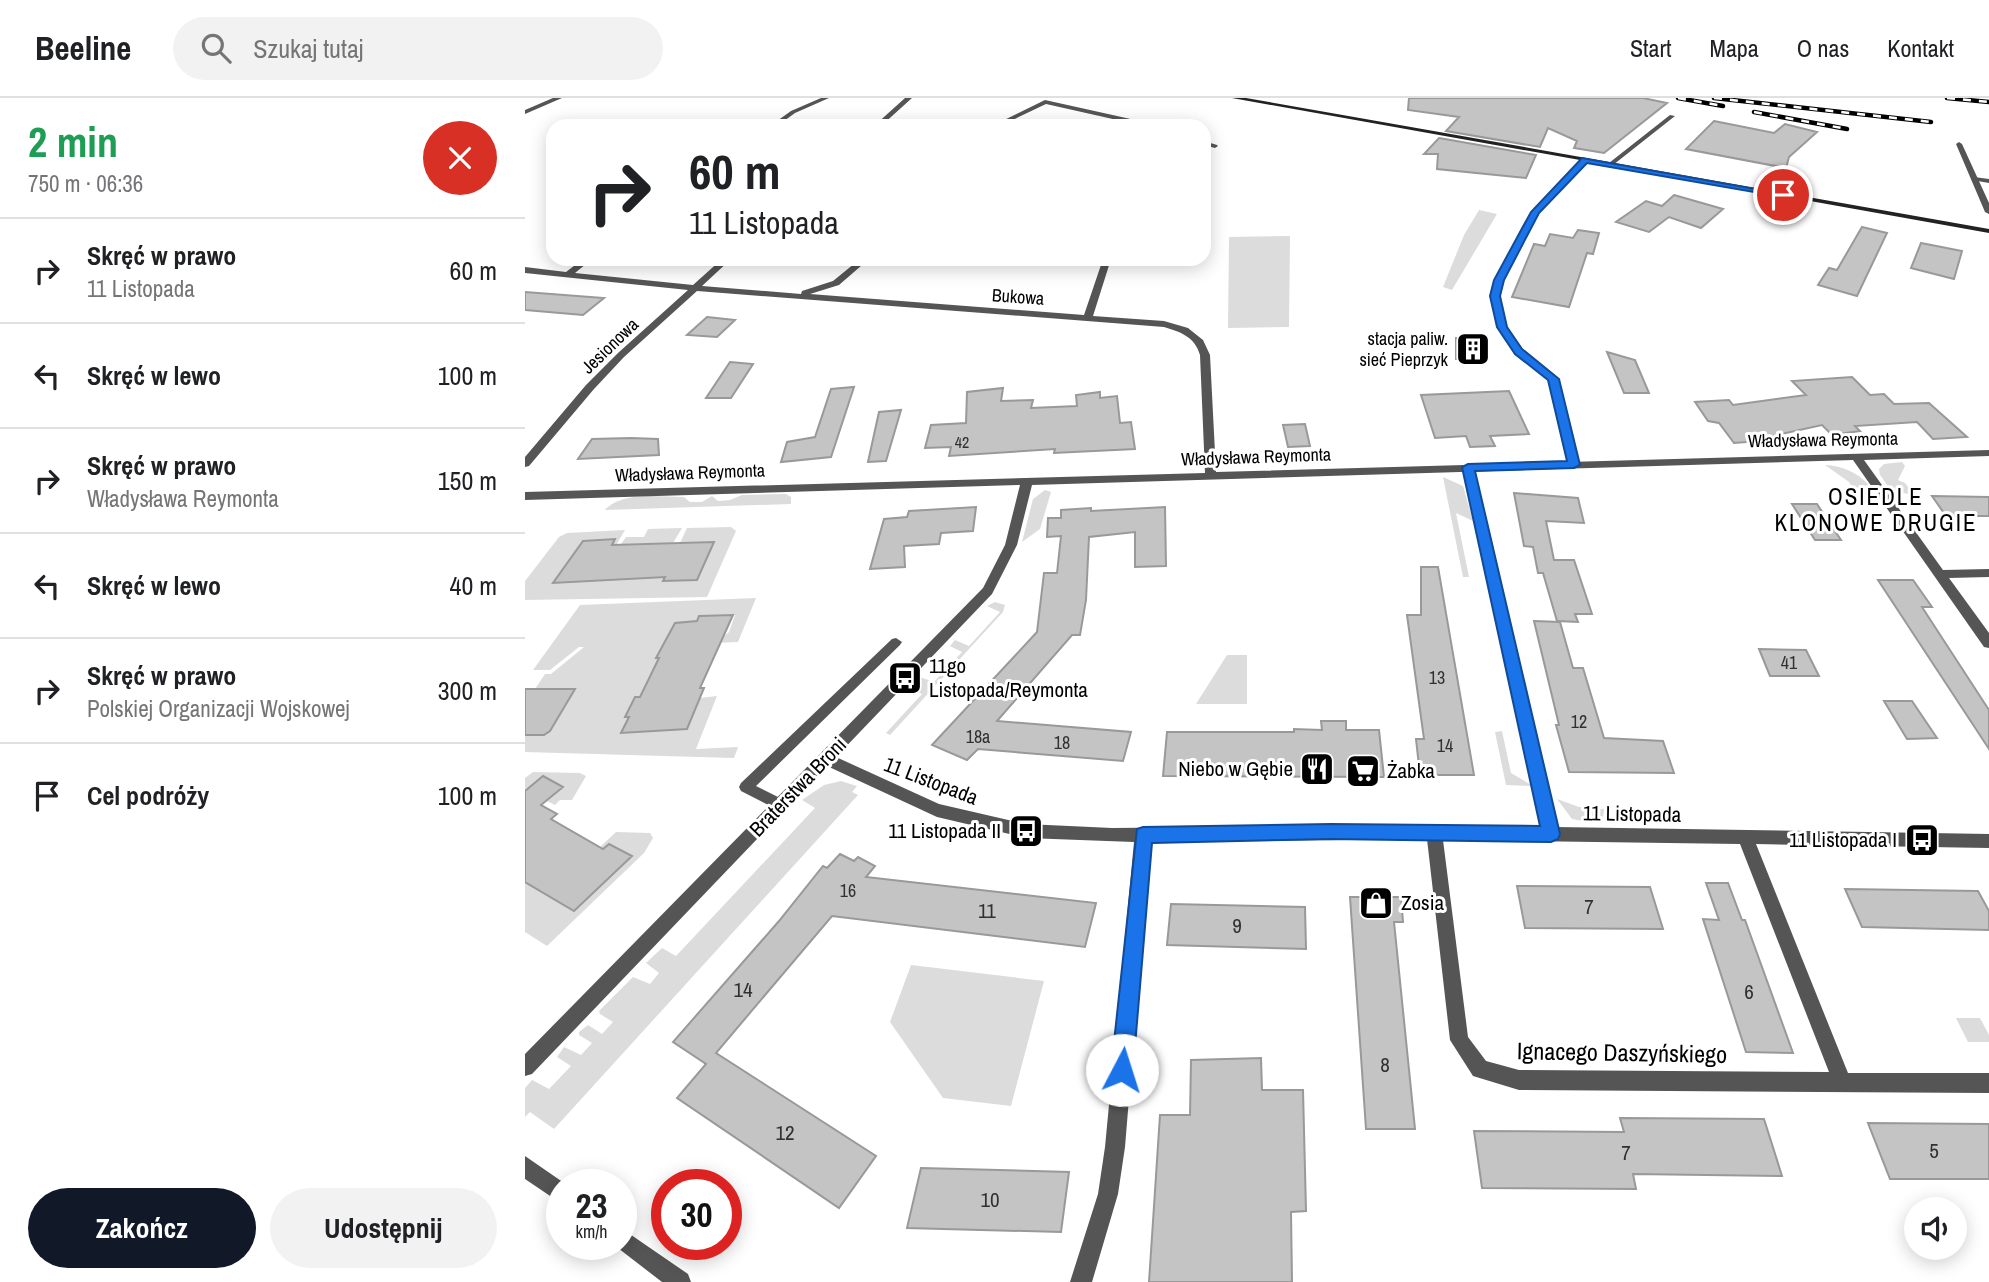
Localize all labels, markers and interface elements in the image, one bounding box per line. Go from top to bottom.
search box [173,17,663,80]
text: Beeline [35,26,131,70]
icon: search [197,29,235,67]
text: Szukaj tutaj [253,31,363,66]
text: Start [1630,32,1672,64]
text: Mapa [1710,32,1759,64]
text: O nas [1797,32,1849,64]
text: Kontakt [1887,32,1954,64]
text: 2 min [28,114,118,170]
button: close [423,121,497,195]
text: 60 m [689,138,781,204]
icon: right [574,147,665,238]
pin [1753,165,1813,225]
text: 750 m · 06:36 [28,168,143,199]
icon: arrive [1764,176,1802,214]
text: 11 Listopada [689,201,839,244]
text: Skręć w prawo [87,238,236,273]
icon: right [28,252,66,290]
text: 60 m [450,253,497,288]
text: 11 Listopada [87,273,195,304]
street label: Bukowa [991,282,1045,311]
street label: Jesionowa [576,312,644,379]
place label: stacja paliw. sieć Pieprzyk [1359,326,1449,372]
building icon: stacja paliw. sieć Pieprzyk [1454,330,1492,368]
icon: left [28,357,66,395]
text: Skręć w lewo [87,358,221,393]
text: 100 m [438,358,497,393]
street label: Władysława Reymonta [1748,426,1898,453]
house number: 42 [955,431,969,453]
street label: Władysława Reymonta [1181,441,1331,472]
text: Skręć w prawo [87,448,236,483]
street label: Władysława Reymonta [615,457,765,488]
icon: right [28,462,66,500]
text: 150 m [438,463,497,498]
district label: OSIEDLE KLONOWE DRUGIE [1774,481,1978,538]
text: Władysława Reymonta [87,483,279,514]
icon: left [28,567,66,605]
text: Skręć w lewo [87,568,221,603]
text: 40 m [450,568,497,603]
house number: 41 [1781,650,1798,675]
place label: 11go Listopada/Reymonta [929,651,1088,704]
text: Skręć w prawo [87,658,236,693]
bus stop icon: 11go Listopada/Reymonta [886,659,924,697]
house number: 13 [1429,665,1445,690]
icon: right [28,672,66,710]
text: 300 m [438,673,497,708]
text: Polskiej Organizacji Wojskowej [87,693,350,724]
house number: 12 [1571,709,1587,734]
house number: 18a [966,724,990,749]
street label: Braterstwa Broni [743,730,853,843]
house number: 18 [1054,730,1070,755]
house number: 14 [1437,733,1453,758]
street label: 11 Listopada [880,749,983,812]
restaurant icon: Niebo w Gębie [1298,750,1336,788]
supermarket icon: Żabka [1344,752,1382,790]
place label: Niebo w Gębie [1178,754,1293,783]
place label: Żabka [1387,756,1435,785]
icon: arrive [28,777,66,815]
text: Cel podróży [87,778,209,813]
text: 100 m [438,778,497,813]
street label: 11 Listopada [1583,798,1682,829]
bus stop icon: 11 Listopada II [1007,812,1045,850]
place label: 11 Listopada II [888,816,1001,845]
bus stop icon: 11 Listopada I [1903,821,1941,859]
place label: 11 Listopada I [1789,825,1897,854]
house number: 16 [840,878,856,903]
shop icon: Zosia [1357,884,1395,922]
place label: Zosia [1401,888,1444,917]
house number: 7 [1584,892,1594,921]
house number: 11 [978,896,996,925]
house number: 9 [1232,911,1242,940]
house number: 14 [733,975,753,1004]
house number: 6 [1744,977,1754,1006]
position arrow [1085,1033,1159,1107]
street label: Ignacego Daszyńskiego [1517,1034,1727,1070]
house number: 8 [1380,1050,1390,1079]
house number: 12 [775,1118,795,1147]
house number: 5 [1929,1136,1939,1165]
house number: 7 [1621,1138,1631,1167]
speed limit sign: 30 [651,1169,742,1260]
text: 23 [576,1182,607,1229]
house number: 10 [980,1185,1000,1214]
button: Zakończ [28,1188,256,1268]
button: Udostępnij [270,1188,497,1268]
map controls [1904,1197,1967,1260]
button: sound [1904,1197,1967,1260]
text: km/h [576,1219,608,1244]

